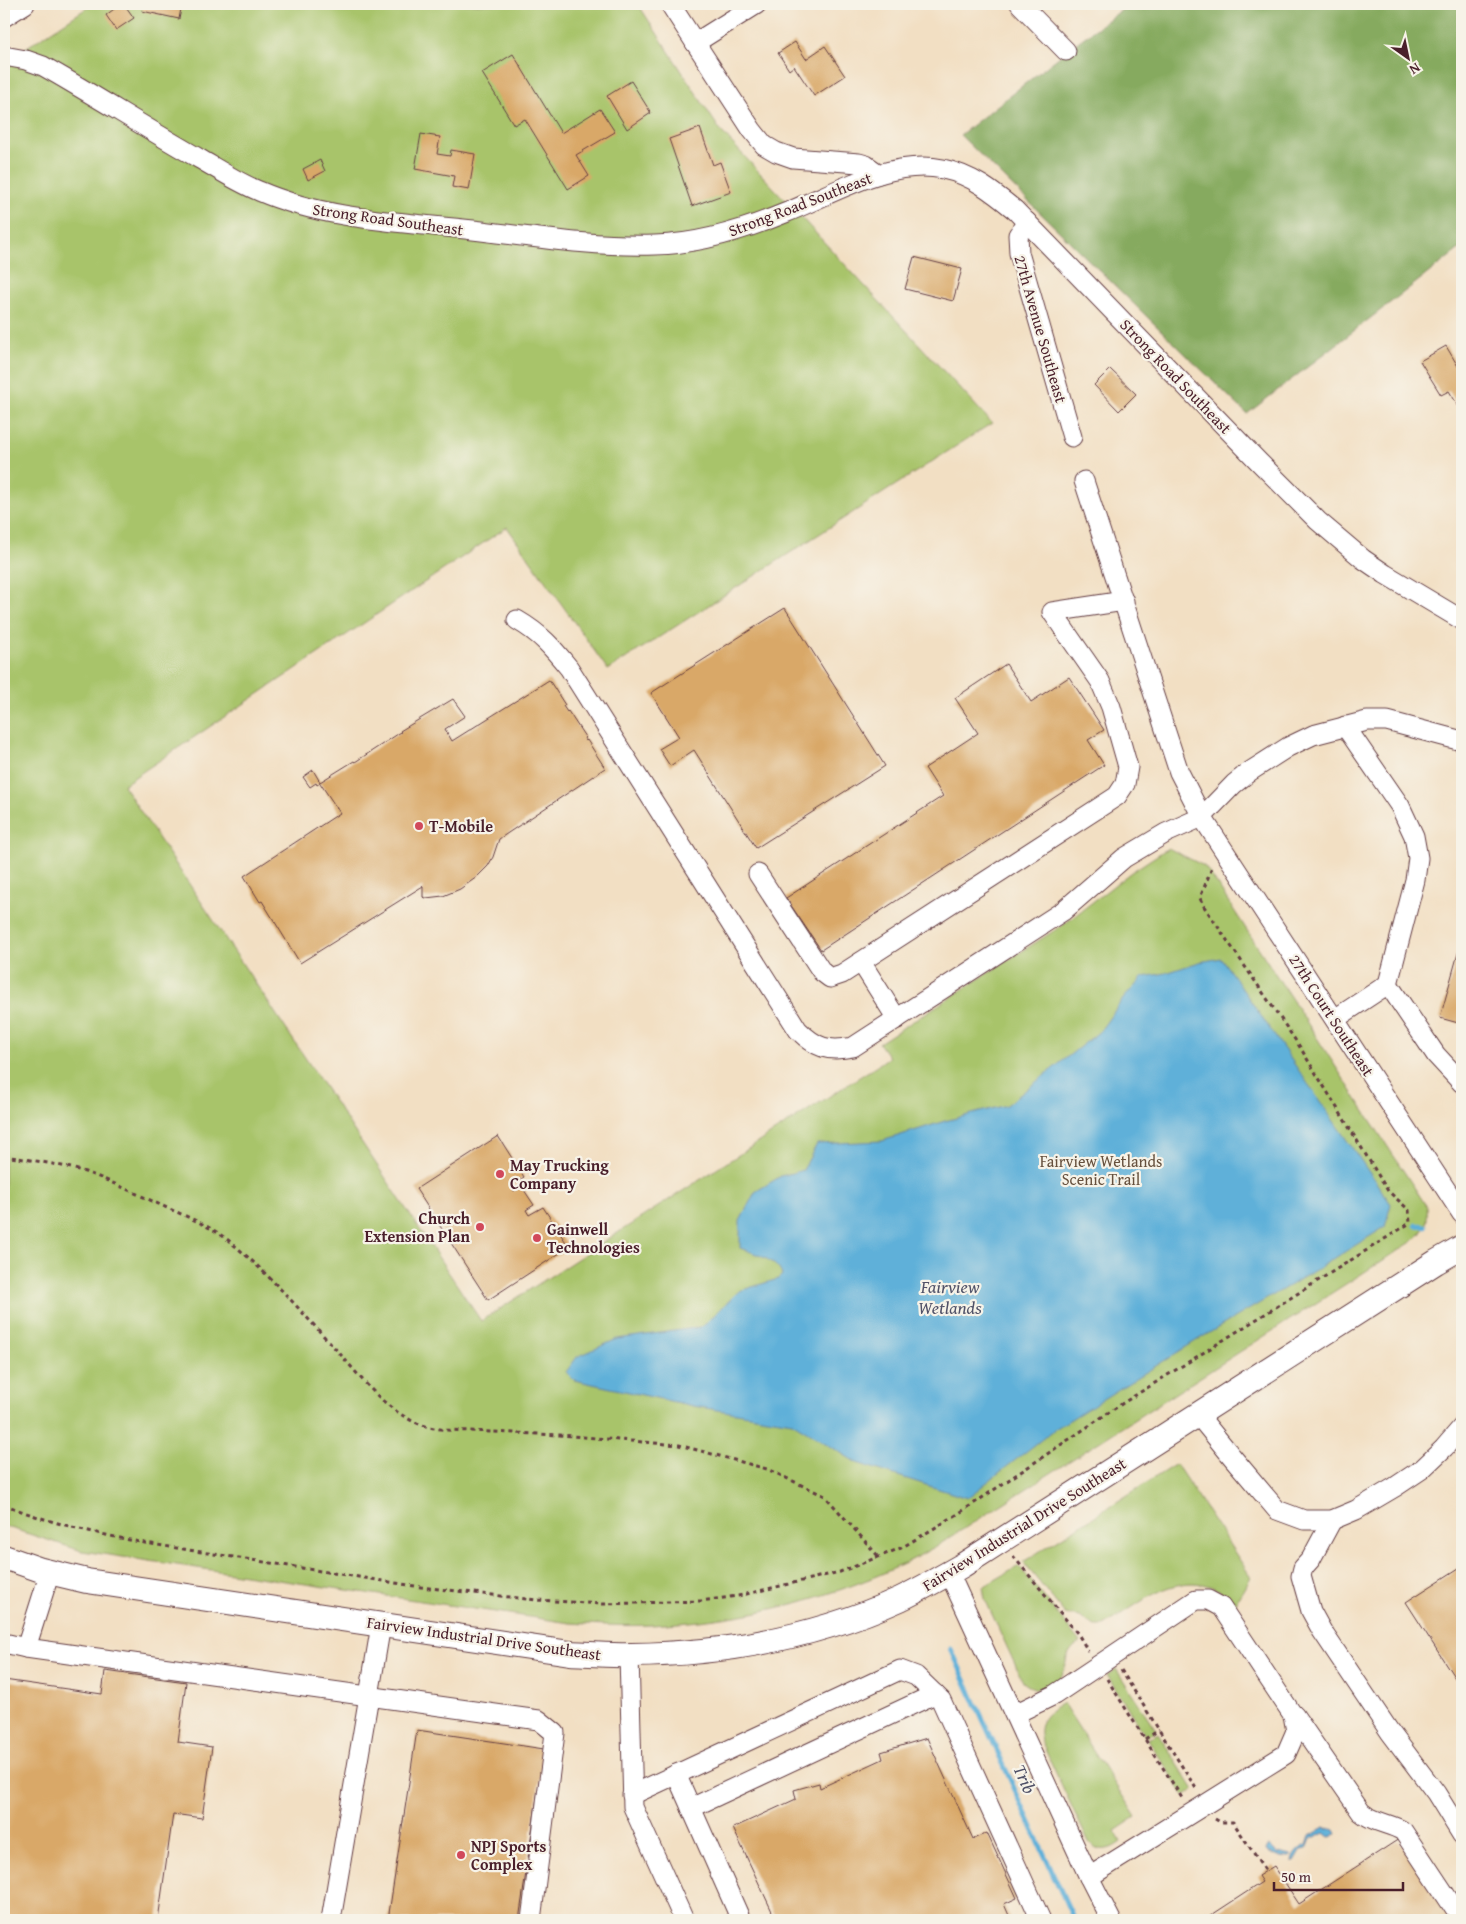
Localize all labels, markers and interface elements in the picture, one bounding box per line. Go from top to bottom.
north arrow [1384,32,1434,82]
text: N [1405,58,1424,80]
street label: Strong Road Southeast [725,165,875,242]
street label: Strong Road Southeast [311,197,465,241]
street label: 27th Avenue Southeast [1008,252,1074,406]
street label: Strong Road Southeast [1115,313,1238,439]
place label: T-Mobile [429,814,493,838]
marker: T-Mobile [413,820,425,832]
street label: 27th Court Southeast [1283,949,1381,1081]
park label: Fairview Wetlands Scenic Trail [1040,1149,1162,1191]
place label: May Trucking Company [510,1153,609,1195]
marker: May Trucking Company [494,1168,506,1180]
place label: Church Extension Plan [364,1206,471,1248]
place label: Gainwell Technologies [547,1217,640,1259]
marker: Church Extension Plan [474,1221,486,1233]
marker: Gainwell Technologies [531,1232,543,1244]
water label: Fairview Wetlands [918,1273,982,1321]
street label: Fairview Industrial Drive Southeast [917,1451,1131,1597]
street label: Fairview Industrial Drive Southeast [365,1610,603,1666]
water label: Trib [1007,1760,1043,1798]
place label: NPJ Sports Complex [471,1834,546,1876]
marker: NPJ Sports Complex [455,1849,467,1861]
scale bar [1274,1859,1402,1891]
text: 50 m [1281,1866,1312,1887]

